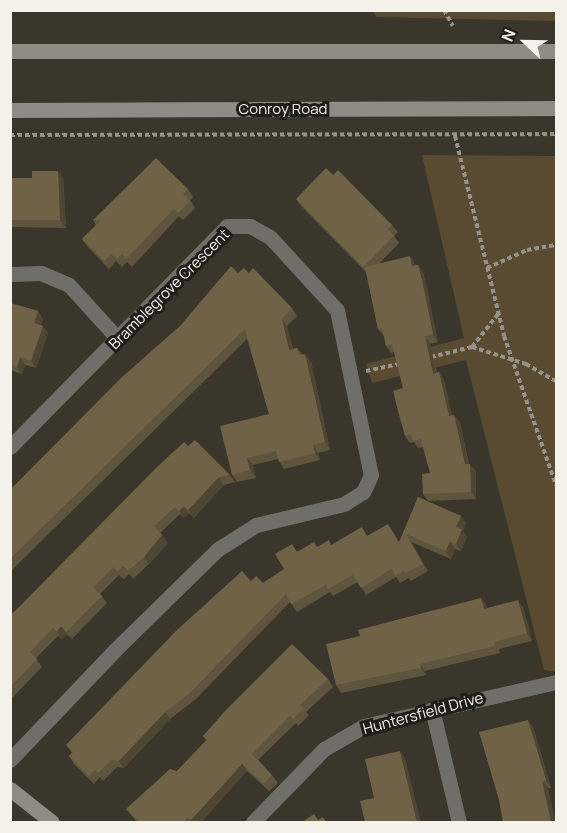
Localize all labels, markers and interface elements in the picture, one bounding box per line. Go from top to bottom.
north arrow [495,12,555,72]
text: N [496,26,521,45]
street label: Conroy Road [239,100,327,118]
street label: Bramblegrove Crescent [105,225,233,353]
street label: Huntersfield Drive [361,688,485,738]

